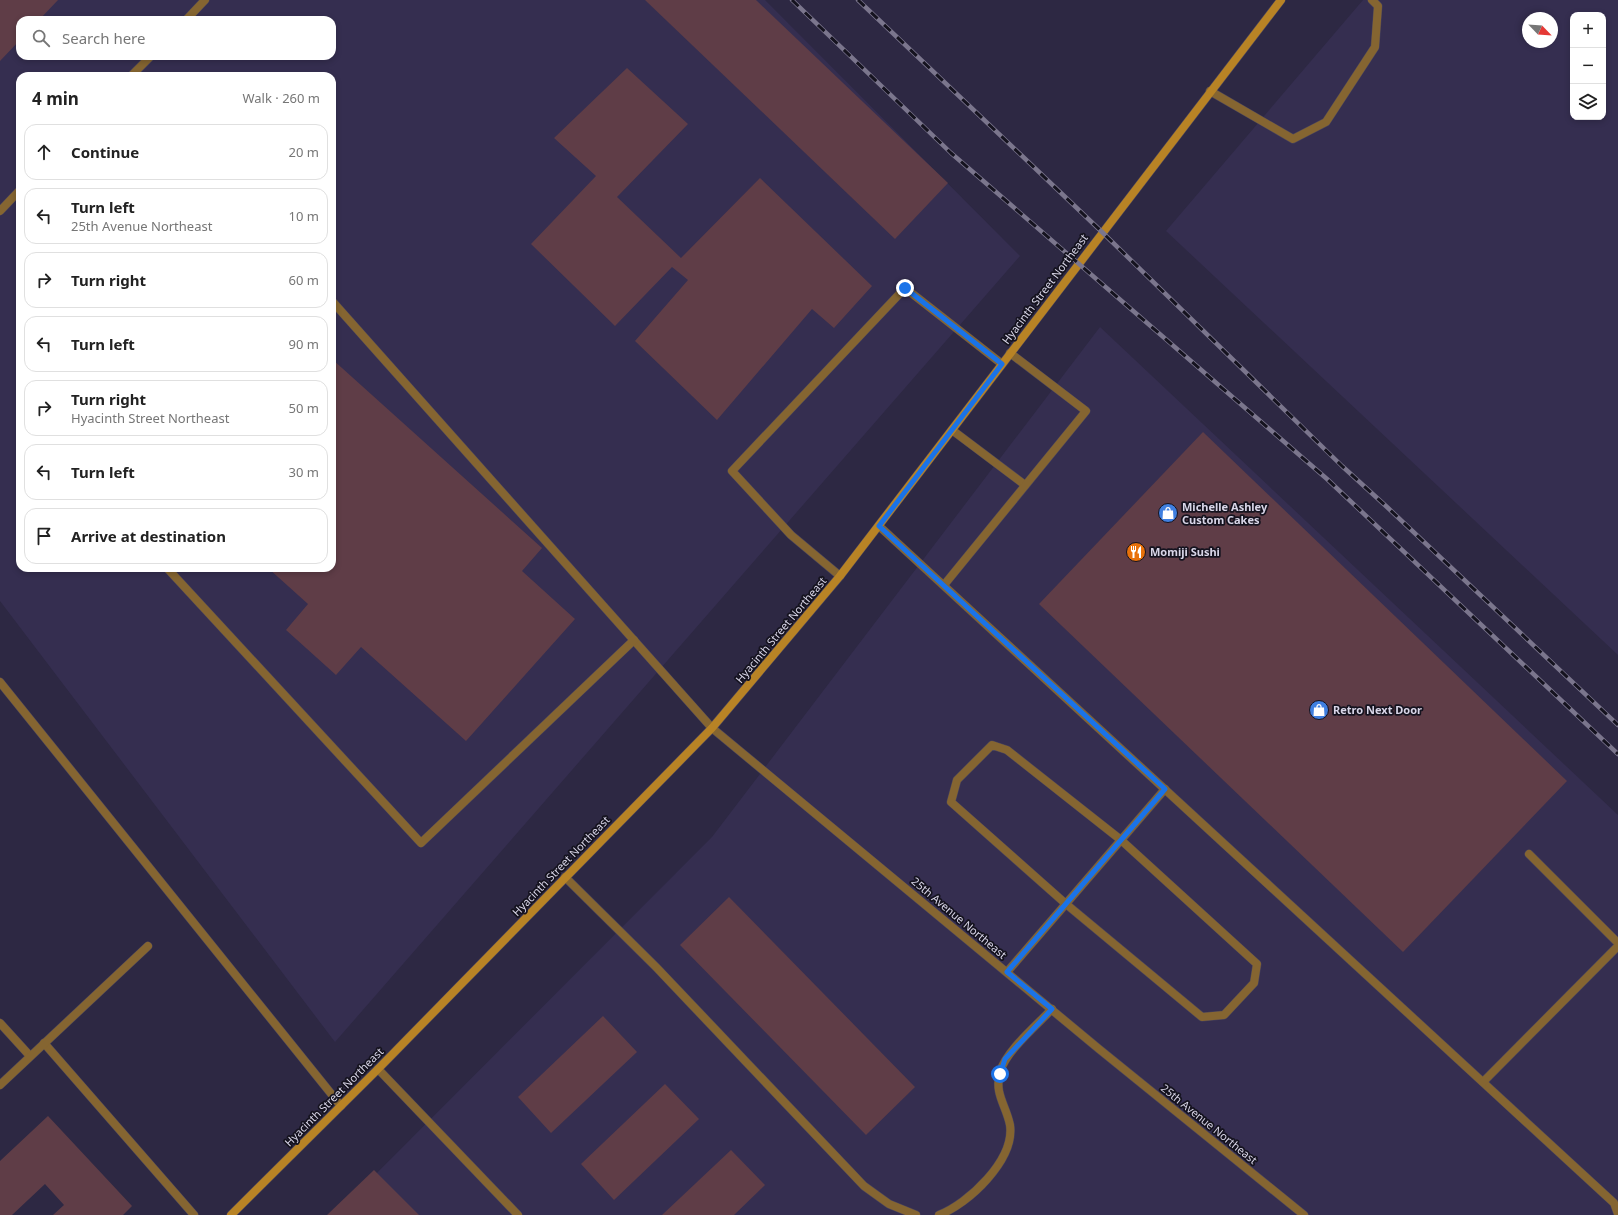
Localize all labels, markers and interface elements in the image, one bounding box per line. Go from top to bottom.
north arrow [1522,12,1558,48]
map controls [1570,12,1606,120]
button: + [1570,12,1606,48]
search box [16,16,336,60]
icon: search [30,27,52,49]
text: Search here [62,28,145,48]
button: − [1570,48,1606,84]
button: layers [1570,84,1606,120]
text: 4 min [32,87,79,110]
text: Walk · 260 m [242,89,320,107]
icon: ahead [33,141,55,163]
text: Continue [71,142,139,162]
text: 20 m [289,143,319,161]
text: Turn left [71,197,135,217]
icon: left [33,205,55,227]
text: 10 m [289,207,319,225]
text: 25th Avenue Northeast [71,217,212,235]
street label: Hyacinth Street Northeast [998,231,1091,347]
icon: right [33,269,55,291]
text: Turn right [71,270,146,290]
text: 60 m [289,271,319,289]
route end [896,279,914,297]
icon: left [33,333,55,355]
text: Turn left [71,334,135,354]
text: 90 m [289,335,319,353]
text: Turn right [71,389,146,409]
icon: right [33,397,55,419]
text: 50 m [289,399,319,417]
text: Hyacinth Street Northeast [71,409,229,427]
icon: left [33,461,55,483]
text: Turn left [71,462,135,482]
text: 30 m [289,463,319,481]
place label: Michelle Ashley Custom Cakes [1182,499,1268,527]
shop icon: Michelle Ashley Custom Cakes [1157,502,1179,524]
icon: arrive [33,525,55,547]
text: Arrive at destination [71,526,226,546]
restaurant icon: Momiji Sushi [1125,541,1147,563]
place label: Momiji Sushi [1150,544,1220,559]
street label: Hyacinth Street Northeast [732,574,829,686]
shop icon: Retro Next Door [1308,699,1330,721]
place label: Retro Next Door [1333,702,1422,717]
street label: Hyacinth Street Northeast [509,812,613,919]
street label: 25th Avenue Northeast [909,873,1010,962]
street label: Hyacinth Street Northeast [281,1044,386,1149]
route start [991,1065,1009,1083]
street label: 25th Avenue Northeast [1158,1080,1261,1167]

